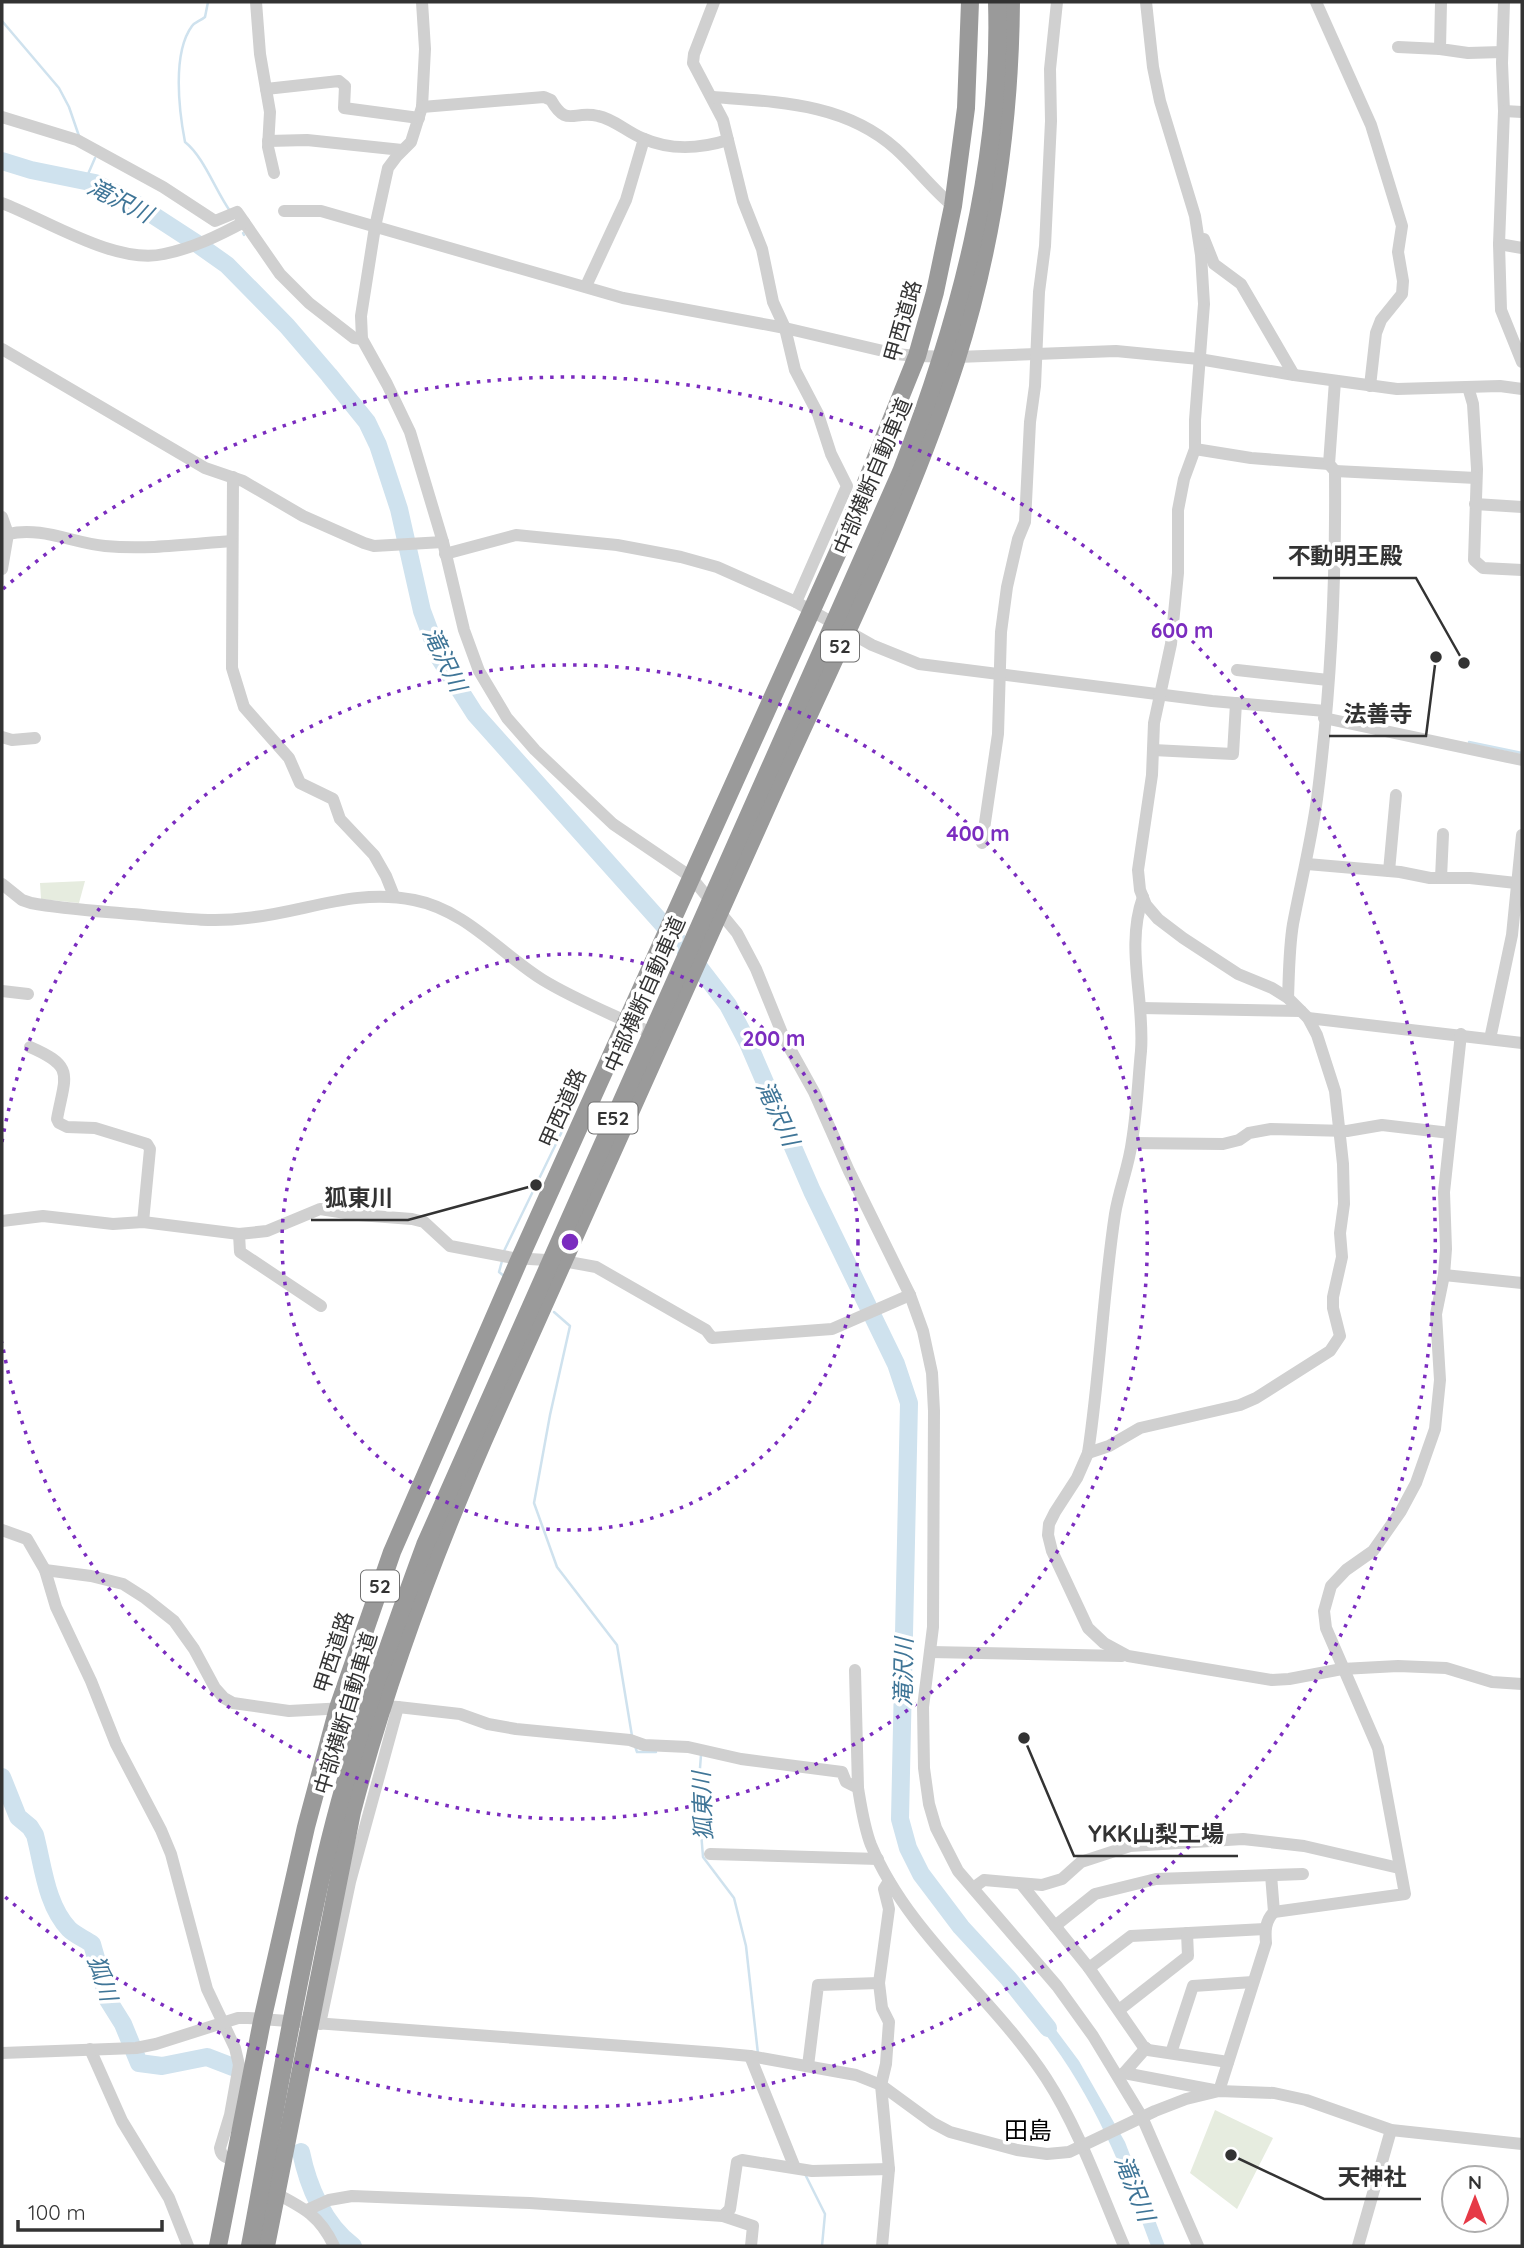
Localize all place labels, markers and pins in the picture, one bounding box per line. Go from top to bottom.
callout: 不動明王殿 [1273,534,1416,578]
callout: 法善寺 [1329,692,1426,736]
callout: 狐東川 [311,1176,408,1220]
centre of rings [558,1230,582,1254]
callout: YKK山梨工場 [1074,1812,1238,1856]
callout: 天神社 [1324,2155,1421,2199]

